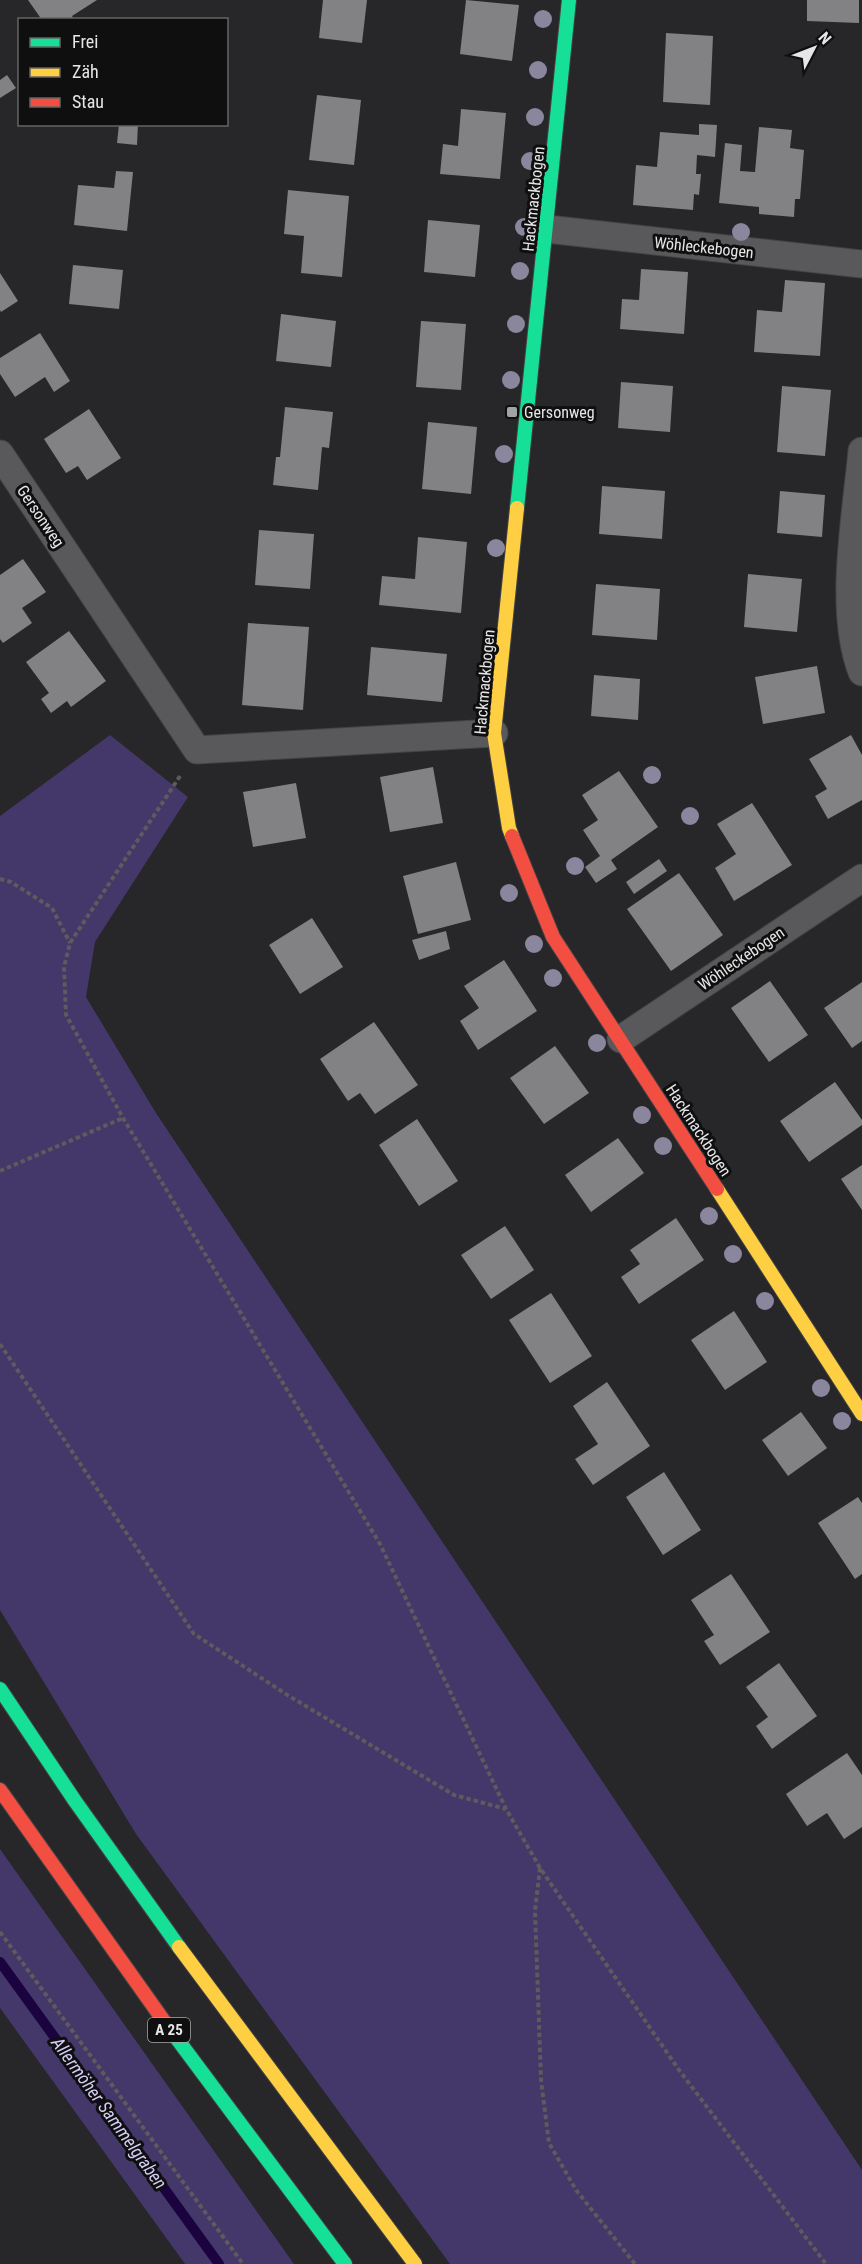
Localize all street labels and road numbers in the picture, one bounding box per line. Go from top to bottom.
street label: Hackmackbogen [519,146,548,253]
street label: Wöhleckebogen [653,233,755,262]
street label: Gersonweg [13,482,68,551]
street label: Hackmackbogen [470,629,499,735]
street label: Wöhleckebogen [695,923,788,994]
street label: Hackmackbogen [662,1081,735,1180]
road number: A 25 [148,2018,190,2042]

